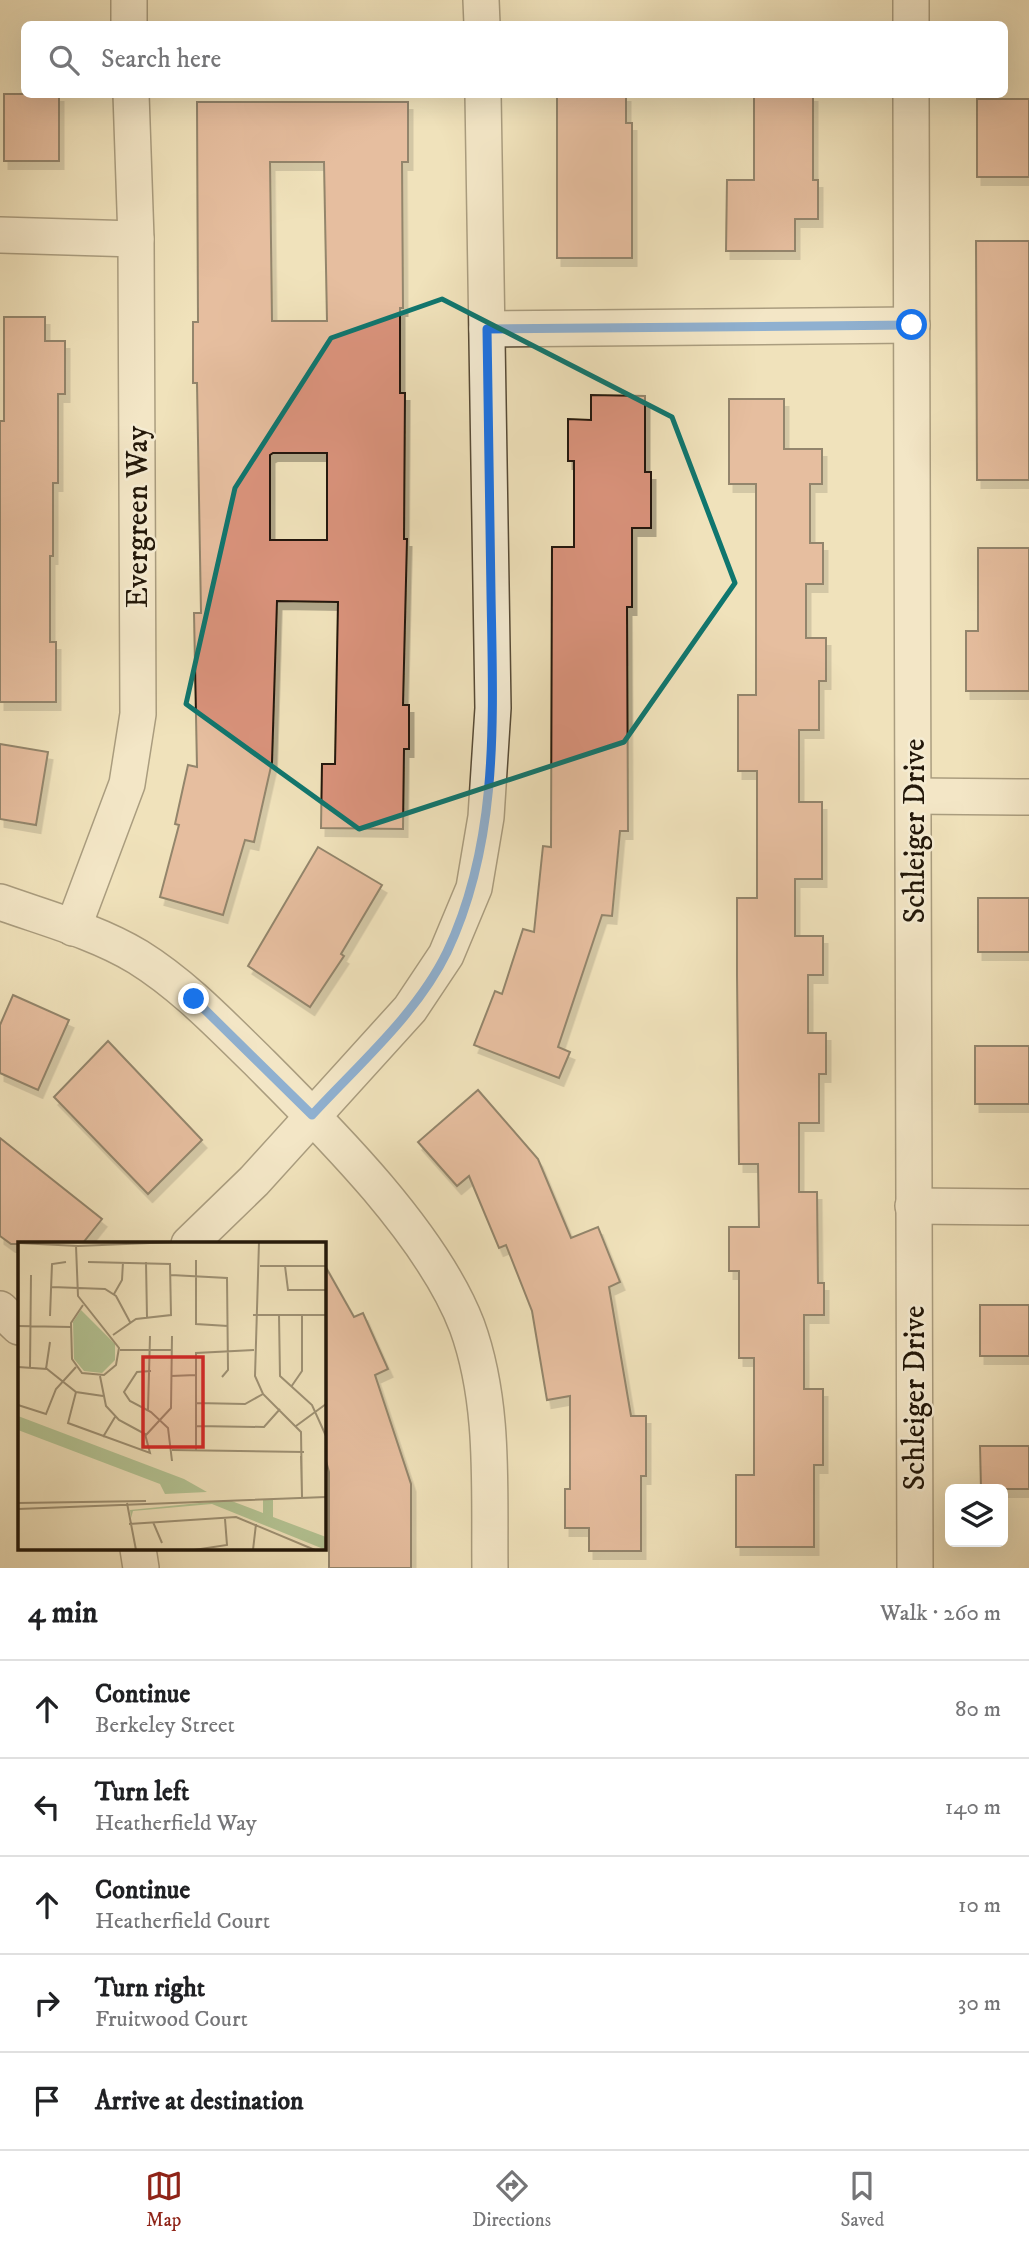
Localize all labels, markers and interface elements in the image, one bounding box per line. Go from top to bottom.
search box [21,21,1008,98]
icon: search [45,41,83,79]
text: Search here [101,43,221,76]
route start [896,309,927,340]
street label: Evergreen Way [120,425,157,608]
street label: Schleiger Drive [897,739,934,923]
route end [178,983,209,1014]
inset map [18,1242,326,1550]
street label: Schleiger Drive [897,1306,934,1490]
map controls [945,1484,1008,1547]
button: layers [945,1484,1008,1547]
text: 4 min [28,1595,98,1632]
text: Walk · 260 m [880,1599,1001,1628]
text: Continue [95,1678,190,1711]
icon: ahead [28,1690,66,1728]
text: 80 m [955,1695,1001,1724]
text: Berkeley Street [95,1711,235,1740]
text: Turn left [95,1776,189,1809]
icon: left [28,1788,66,1826]
text: 140 m [945,1793,1001,1822]
text: Heatherfield Way [95,1809,257,1838]
text: Continue [95,1874,190,1907]
icon: ahead [28,1886,66,1924]
text: 10 m [958,1891,1001,1920]
text: Heatherfield Court [95,1907,270,1936]
text: Turn right [95,1972,205,2005]
icon: right [28,1984,66,2022]
text: 30 m [958,1989,1001,2018]
text: Fruitwood Court [95,2005,248,2034]
icon: arrive [28,2082,66,2120]
text: Arrive at destination [95,2085,304,2118]
tab: Map [145,2167,183,2232]
tab: Directions [472,2167,551,2232]
tab: Saved [841,2167,884,2232]

